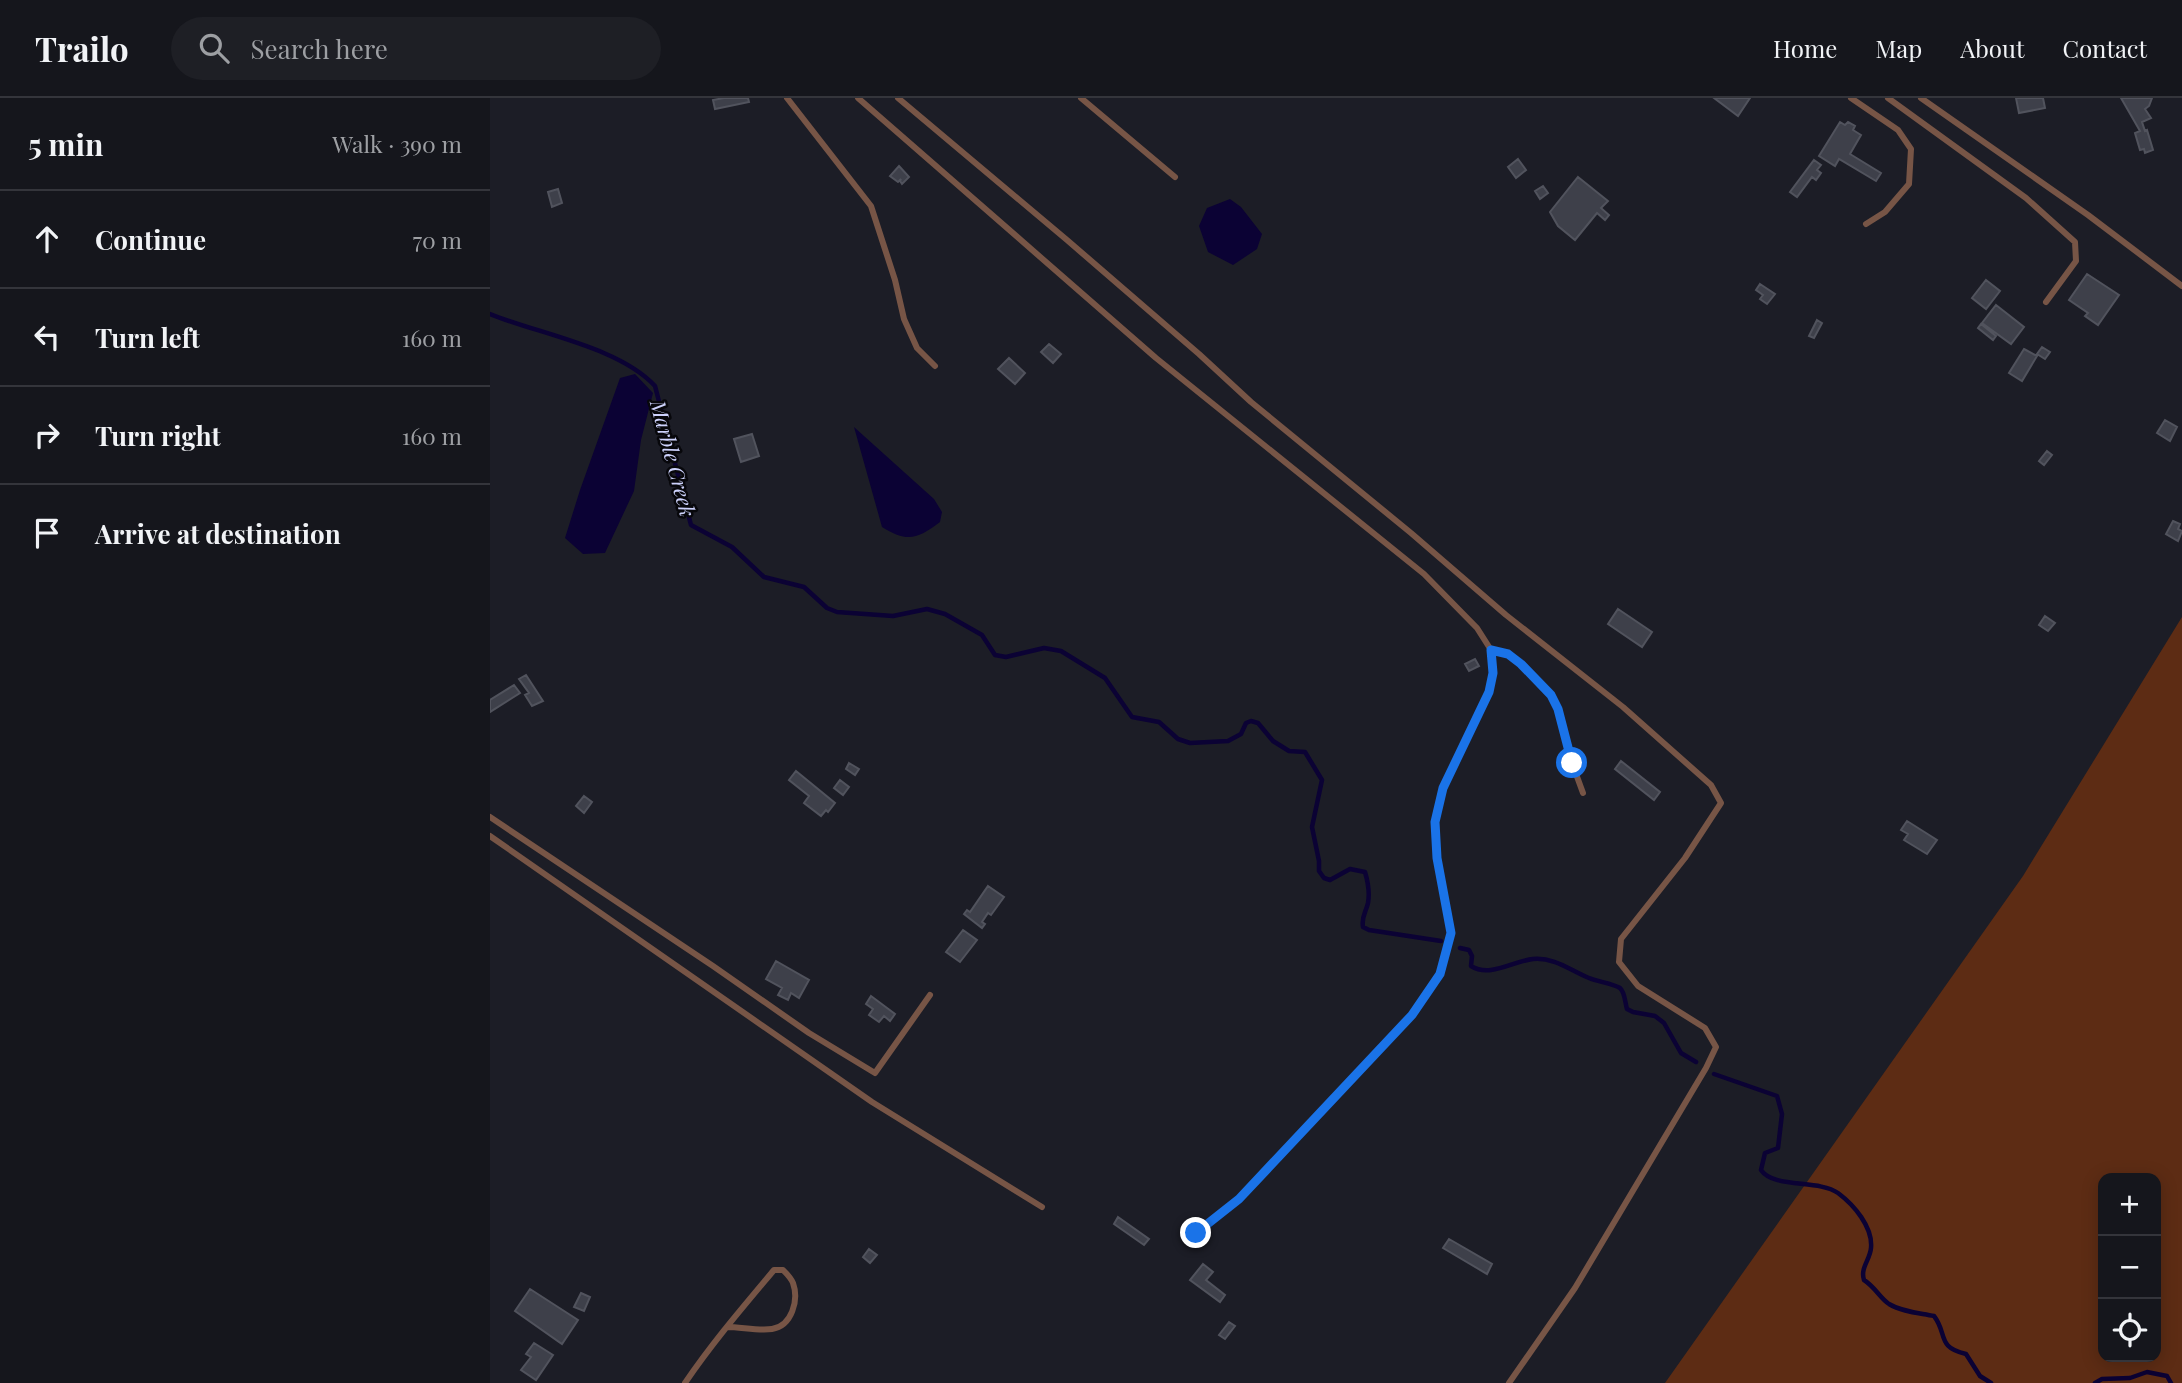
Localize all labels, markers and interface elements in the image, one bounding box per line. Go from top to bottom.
search box [171,17,661,80]
text: Trailo [35,26,129,70]
icon: search [195,29,233,67]
text: Search here [251,31,388,66]
text: Home [1773,32,1837,64]
text: Map [1875,32,1922,64]
text: About [1960,32,2024,64]
text: Contact [2062,32,2147,64]
text: 5 min [28,124,103,164]
text: Walk · 390 m [332,128,462,159]
icon: ahead [28,220,66,258]
text: Continue [95,222,206,257]
text: 70 m [413,224,462,255]
icon: left [28,318,66,356]
text: Turn left [95,320,200,355]
text: 160 m [402,322,462,353]
water label: Marble Creek [645,396,703,520]
icon: right [28,416,66,454]
text: Turn right [95,418,221,453]
text: 160 m [402,420,462,451]
icon: arrive [28,514,66,552]
text: Arrive at destination [95,516,341,551]
route start [1556,747,1587,778]
map controls [2098,1173,2161,1362]
button: + [2098,1173,2161,1236]
route end [1180,1217,1211,1248]
button: − [2098,1236,2161,1299]
button: locate [2098,1299,2161,1362]

